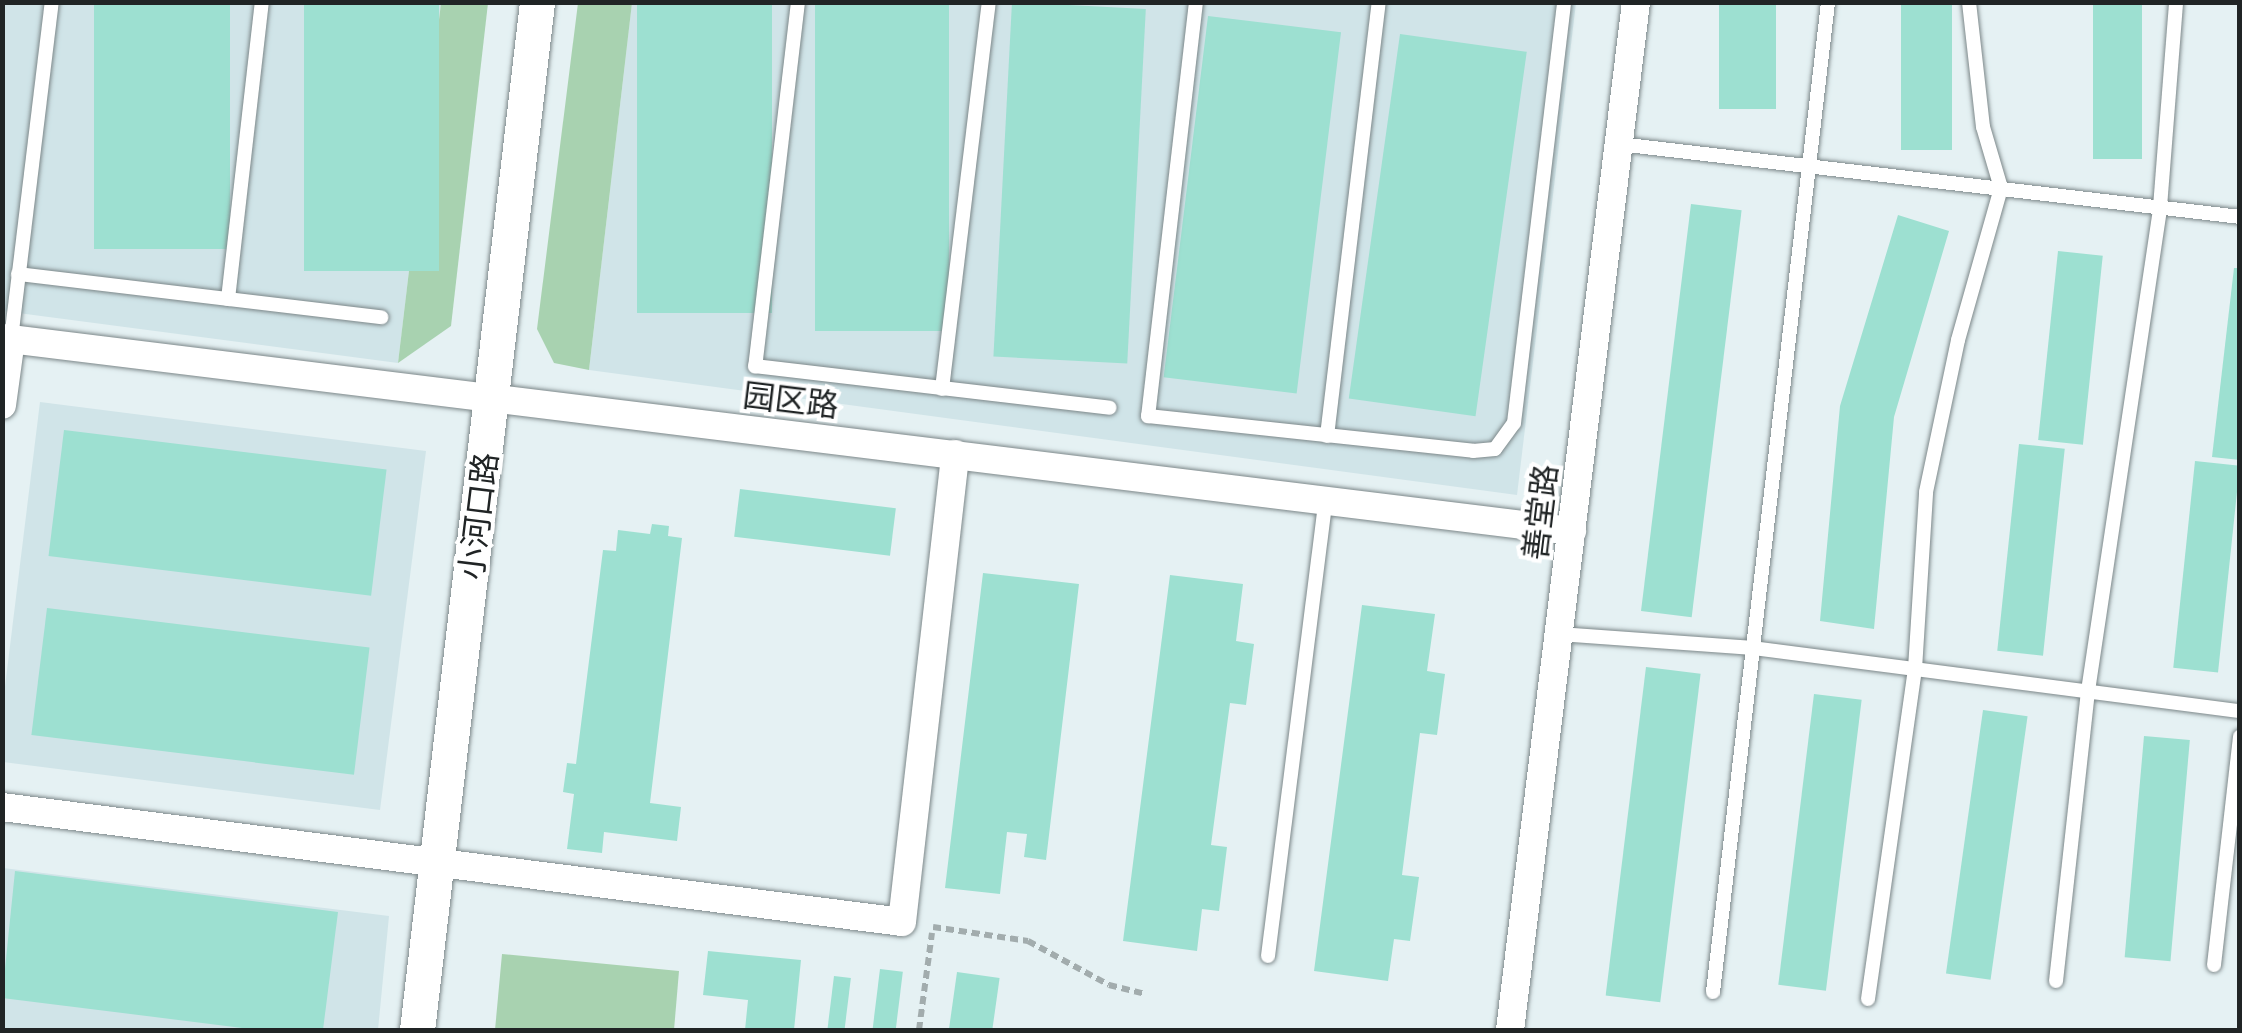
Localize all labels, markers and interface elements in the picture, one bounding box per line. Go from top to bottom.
street label: 园区路 [741,374,841,424]
street label: 小河口路 [450,450,504,582]
street label: 善堂路 [1514,462,1564,562]

